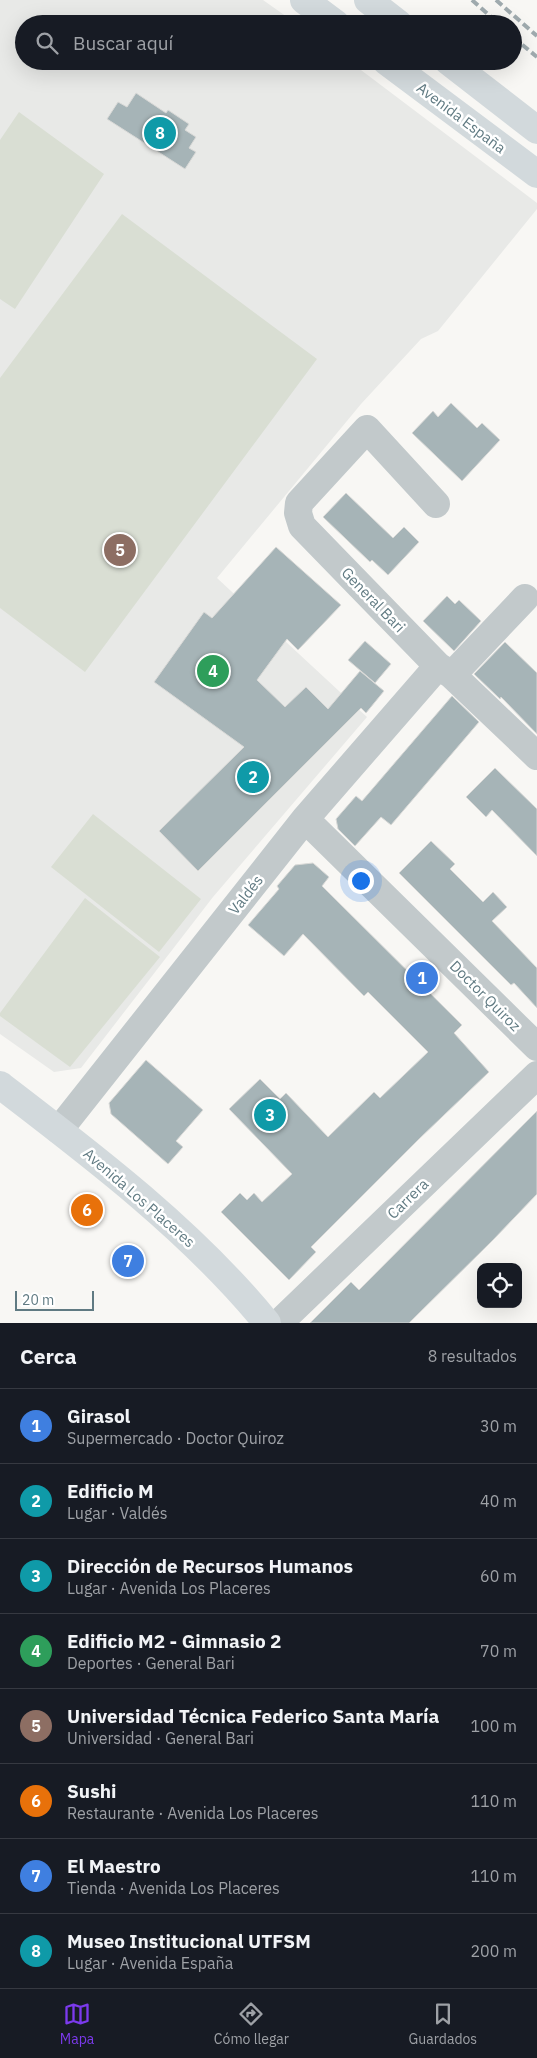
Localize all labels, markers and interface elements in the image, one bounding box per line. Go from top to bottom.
search box [15,15,522,70]
icon: search [33,29,61,57]
text: Buscar aquí [73,31,173,55]
street label: Avenida España [413,78,510,157]
pin: 8 [144,114,176,152]
pin: 5 [104,531,136,569]
street label: General Bari [338,563,409,636]
pin: 4 [197,652,229,690]
pin: 2 [237,758,269,796]
your location [348,868,374,894]
street label: Valdés [224,871,267,918]
street label: Doctor Quiroz [446,956,525,1035]
pin: 1 [406,959,438,997]
pin: 3 [254,1096,286,1134]
street label: Avenida Los Placeres [80,1144,199,1251]
street label: Carrera [383,1174,432,1223]
pin: 6 [71,1191,103,1229]
pin: 7 [112,1242,144,1280]
map controls [477,1263,522,1308]
button: locate [477,1263,522,1308]
scale bar [15,1288,94,1311]
text: 20 m [22,1291,54,1309]
text: Cerca [20,1342,77,1370]
text: 8 resultados [428,1346,517,1366]
text: Girasol [67,1404,130,1428]
text: 1 [31,1416,41,1436]
text: 30 m [480,1416,517,1436]
text: Supermercado · Doctor Quiroz [67,1428,284,1448]
text: Edificio M [67,1479,154,1503]
text: 2 [31,1491,41,1511]
text: 40 m [480,1491,517,1511]
text: Lugar · Valdés [67,1503,168,1523]
text: Dirección de Recursos Humanos [67,1554,353,1578]
text: 3 [31,1566,41,1586]
text: 60 m [480,1566,517,1586]
text: Lugar · Avenida Los Placeres [67,1578,271,1598]
text: Edificio M2 - Gimnasio 2 [67,1629,282,1653]
text: 4 [31,1641,41,1661]
text: 70 m [480,1641,517,1661]
text: Deportes · General Bari [67,1653,235,1673]
text: Universidad Técnica Federico Santa María [67,1704,439,1728]
text: 5 [31,1716,41,1736]
text: 100 m [470,1716,517,1736]
text: Universidad · General Bari [67,1728,254,1748]
text: Sushi [67,1779,117,1803]
text: 6 [31,1791,41,1811]
text: 110 m [470,1791,517,1811]
text: Restaurante · Avenida Los Placeres [67,1803,319,1823]
text: El Maestro [67,1854,161,1878]
text: 7 [31,1866,41,1886]
text: 110 m [470,1866,517,1886]
text: Tienda · Avenida Los Placeres [67,1878,280,1898]
text: Museo Institucional UTFSM [67,1929,311,1953]
text: 8 [31,1941,41,1961]
text: 200 m [470,1941,517,1961]
text: Lugar · Avenida España [67,1953,233,1973]
tab: Mapa [60,2000,94,2048]
tab: Cómo llegar [214,2000,289,2048]
tab: Guardados [409,2000,477,2048]

